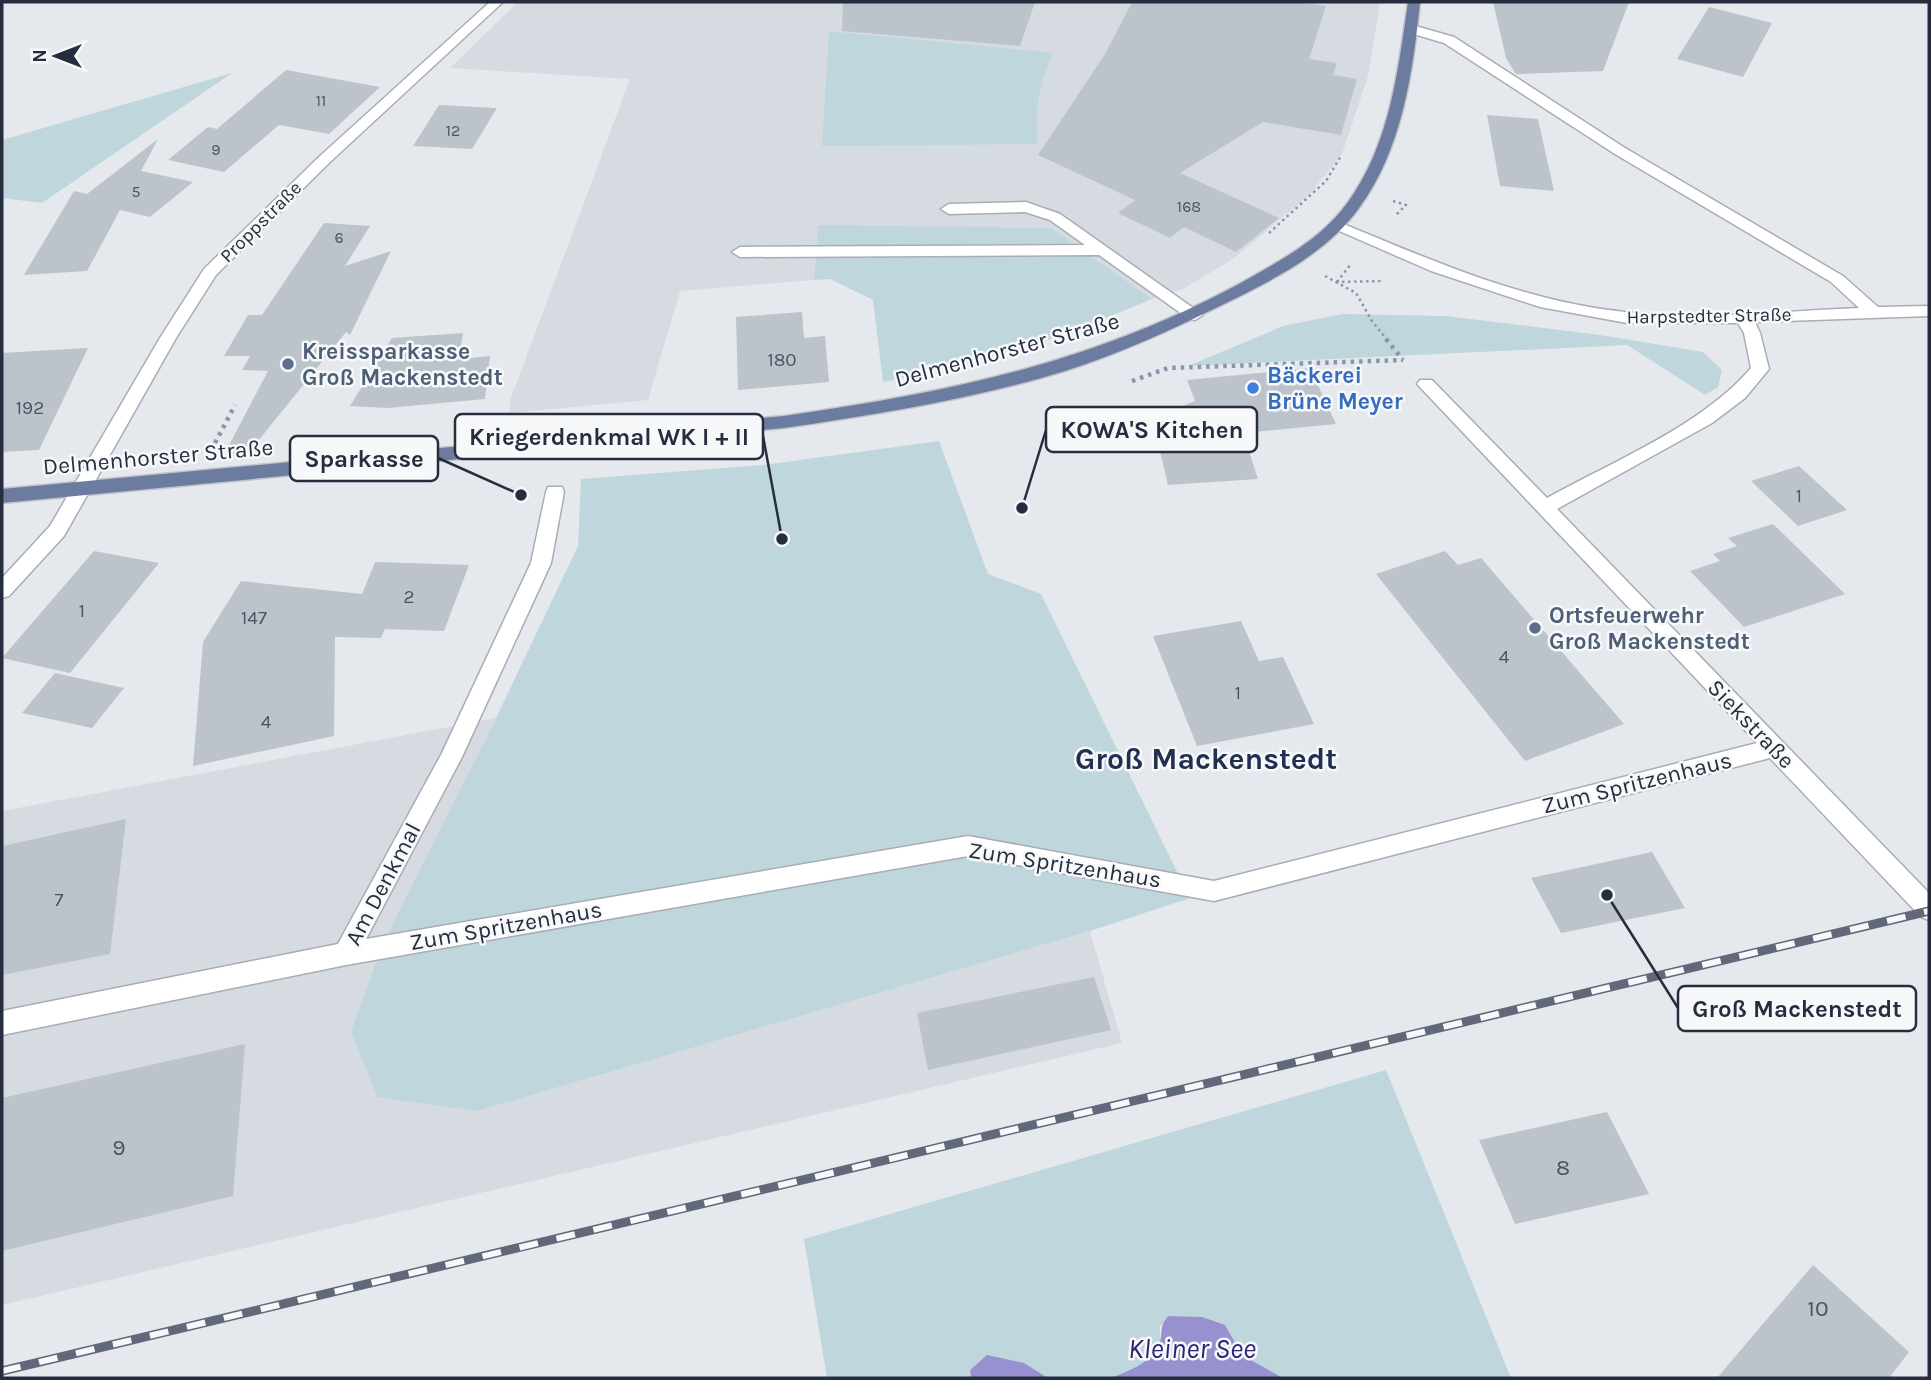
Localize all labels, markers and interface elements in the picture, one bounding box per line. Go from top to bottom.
north arrow [21,21,91,91]
text: N [29,49,51,63]
house number: 11 [316,91,326,110]
house number: 12 [446,121,460,140]
house number: 9 [211,140,221,159]
street label: Proppstraße [216,177,306,267]
house number: 5 [131,182,141,201]
house number: 168 [1177,197,1201,216]
house number: 6 [334,228,344,247]
street label: Harpstedter Straße [1626,304,1792,328]
street label: Delmenhorster Straße [892,307,1122,393]
place label: Kreissparkasse Groß Mackenstedt [302,338,503,391]
house number: 180 [767,349,797,371]
marker: Kreissparkasse Groß Mackenstedt [280,356,296,372]
place label: Bäckerei Brüne Meyer [1267,362,1403,415]
marker: Bäckerei Brüne Meyer [1245,380,1261,396]
house number: 192 [16,397,44,419]
callout: KOWA'S Kitchen [1046,407,1257,452]
callout: Kriegerdenkmal WK I + II [455,414,763,459]
text: KOWA'S Kitchen [1061,416,1243,444]
text: Kriegerdenkmal WK I + II [469,423,749,451]
street label: Delmenhorster Straße [42,433,274,481]
callout: Sparkasse [290,436,438,481]
text: Sparkasse [304,445,424,473]
house number: 1 [1796,485,1802,507]
house number: 2 [403,586,415,608]
house number: 1 [79,600,85,622]
place label: Ortsfeuerwehr Groß Mackenstedt [1549,602,1750,655]
house number: 147 [241,607,267,629]
marker: Ortsfeuerwehr Groß Mackenstedt [1527,620,1543,636]
house number: 4 [1499,646,1510,668]
street label: Siekstraße [1702,674,1800,774]
house number: 1 [1235,682,1241,704]
house number: 4 [261,711,272,733]
district label: Groß Mackenstedt [1075,741,1337,777]
street label: Zum Spritzenhaus [1539,746,1735,820]
street label: Am Denkmal [339,818,427,950]
street label: Zum Spritzenhaus [967,836,1163,894]
house number: 7 [55,889,64,911]
street label: Zum Spritzenhaus [408,896,604,956]
callout: Groß Mackenstedt [1678,986,1916,1031]
text: Groß Mackenstedt [1692,995,1902,1023]
house number: 9 [112,1134,126,1161]
house number: 8 [1556,1154,1570,1181]
house number: 10 [1807,1295,1829,1322]
water label: Kleiner See [1128,1332,1256,1365]

